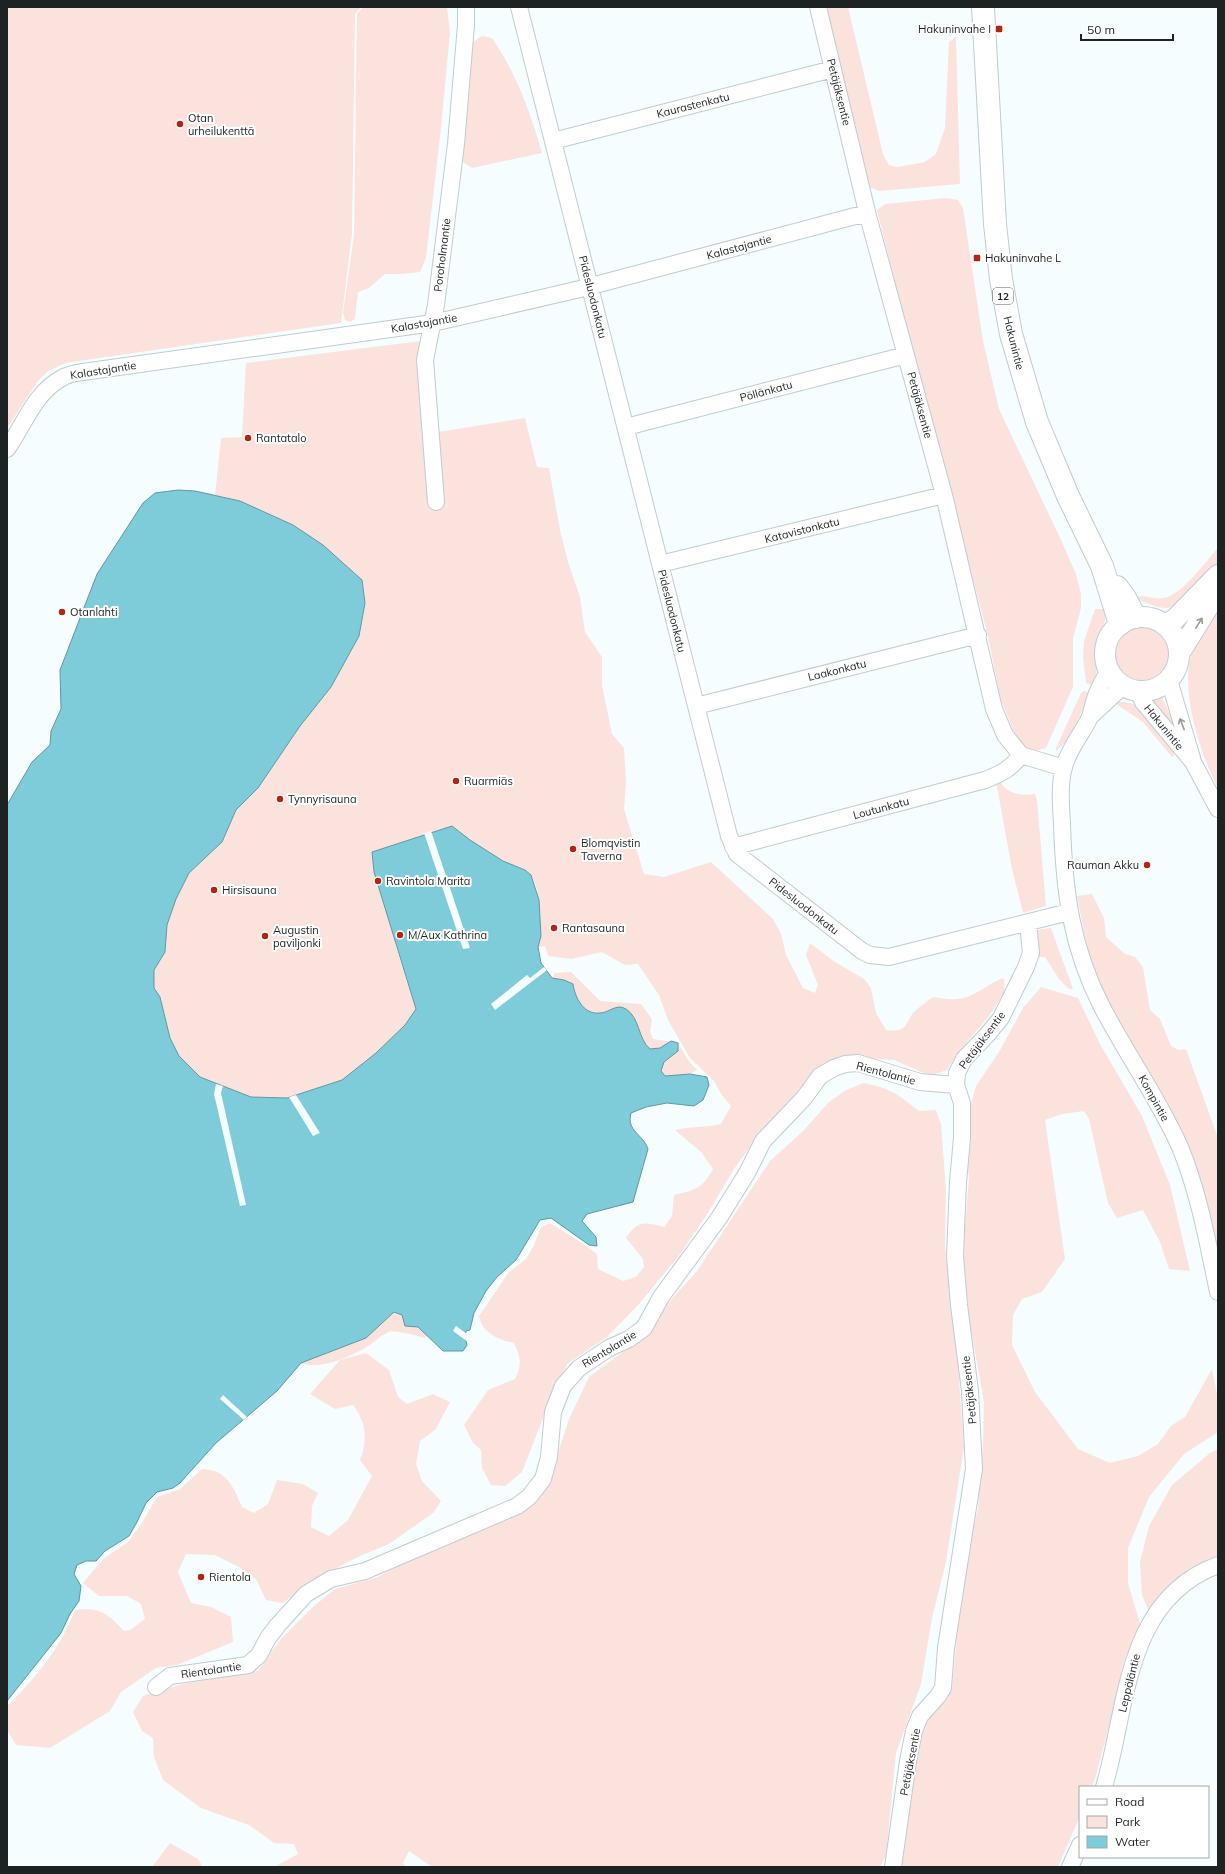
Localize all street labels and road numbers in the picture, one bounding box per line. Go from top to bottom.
street label: Petäjäksentie [824,57,854,127]
street label: Kaurastenkatu [655,89,731,121]
street label: Poroholmantie [431,217,453,293]
street label: Kalastajantie [705,232,773,262]
street label: Pidesluodonkatu [576,254,610,340]
road number: 12 [993,288,1013,304]
street label: Kalastajantie [390,310,458,336]
street label: Hakunintie [1001,315,1027,371]
street label: Kalastajantie [69,358,137,382]
street label: Petäjäksentie [904,370,936,440]
street label: Pöllänkatu [738,377,794,405]
street label: Katavistonkatu [763,514,841,546]
street label: Pidesluodonkatu [655,568,689,654]
street label: Laakonkatu [806,656,868,684]
street label: Hakunintie [1141,701,1187,753]
street label: Loutunkatu [851,794,911,822]
street label: Pidesluodonkatu [766,874,842,938]
street label: Petäjäksentie [956,1008,1008,1072]
street label: Rientolantie [855,1058,917,1088]
street label: Kompintie [1136,1072,1172,1124]
street label: Rientolantie [579,1327,639,1371]
street label: Petäjäksentie [958,1355,980,1425]
street label: Leppäläntie [1115,1652,1143,1714]
street label: Rientolantie [180,1659,242,1681]
street label: Petäjäksentie [897,1727,923,1797]

